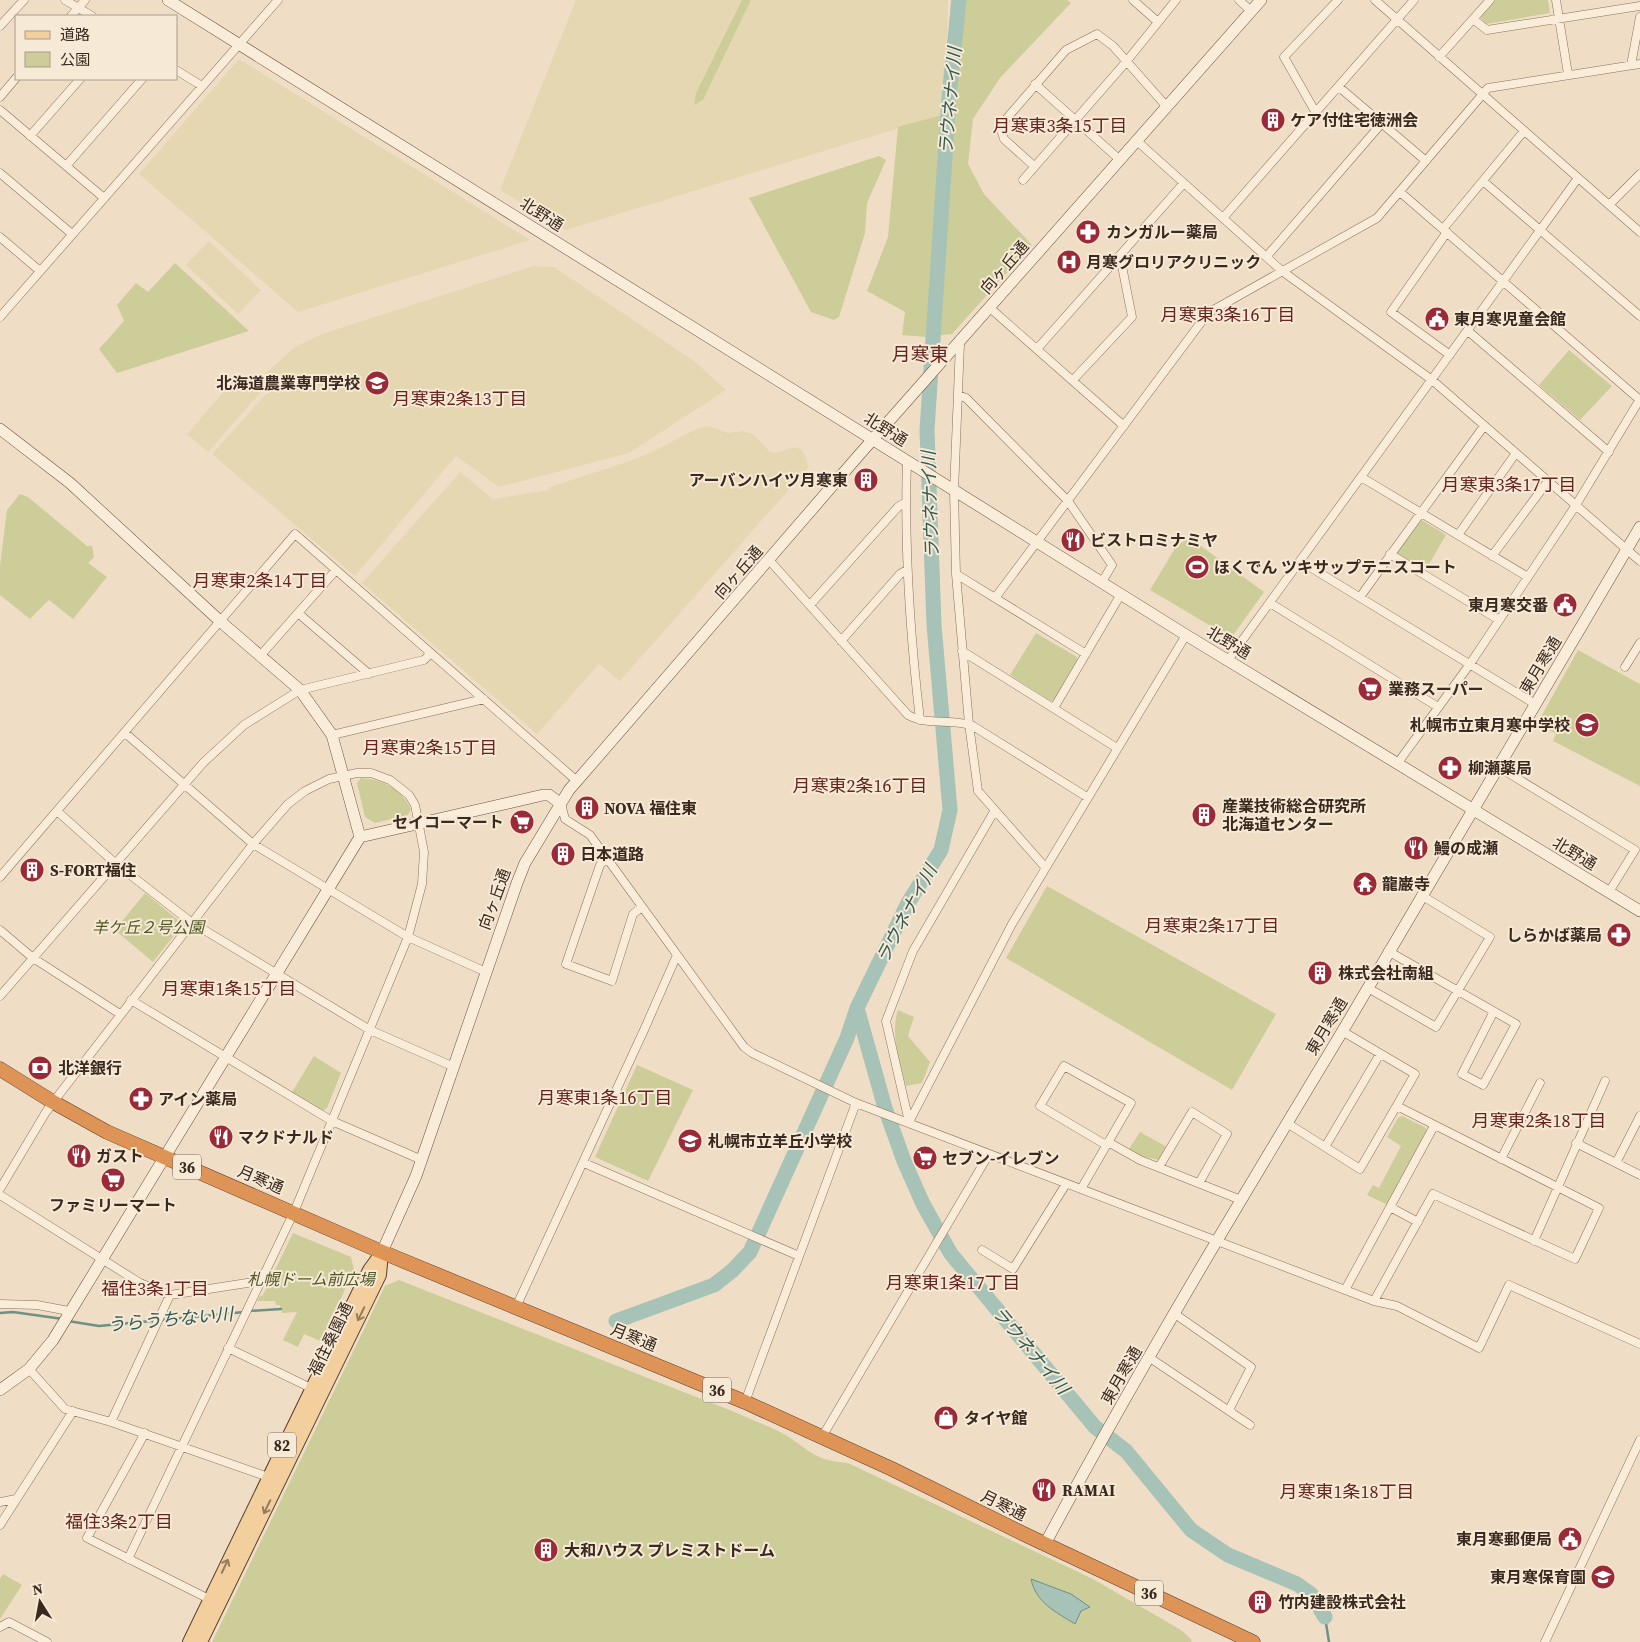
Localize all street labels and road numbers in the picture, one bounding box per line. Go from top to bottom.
street label: 北野通 [516,192,568,236]
street label: 向ヶ丘通 [975,236,1033,298]
street label: 北野通 [860,407,912,451]
street label: 向ヶ丘通 [709,541,767,603]
street label: 北野通 [1203,620,1255,664]
street label: 東月寒通 [1514,632,1566,698]
street label: 北野通 [1549,831,1601,875]
street label: 向ヶ丘通 [473,865,515,933]
street label: 東月寒通 [1300,993,1352,1059]
road number: 36 [173,1154,201,1180]
street label: 月寒通 [235,1159,287,1199]
street label: 福住桑園通 [303,1298,357,1380]
street label: 月寒通 [608,1318,660,1356]
street label: 東月寒通 [1095,1342,1147,1408]
road number: 36 [703,1378,731,1402]
road number: 82 [268,1432,296,1458]
street label: 月寒通 [978,1485,1030,1525]
road number: 36 [1135,1580,1163,1606]

